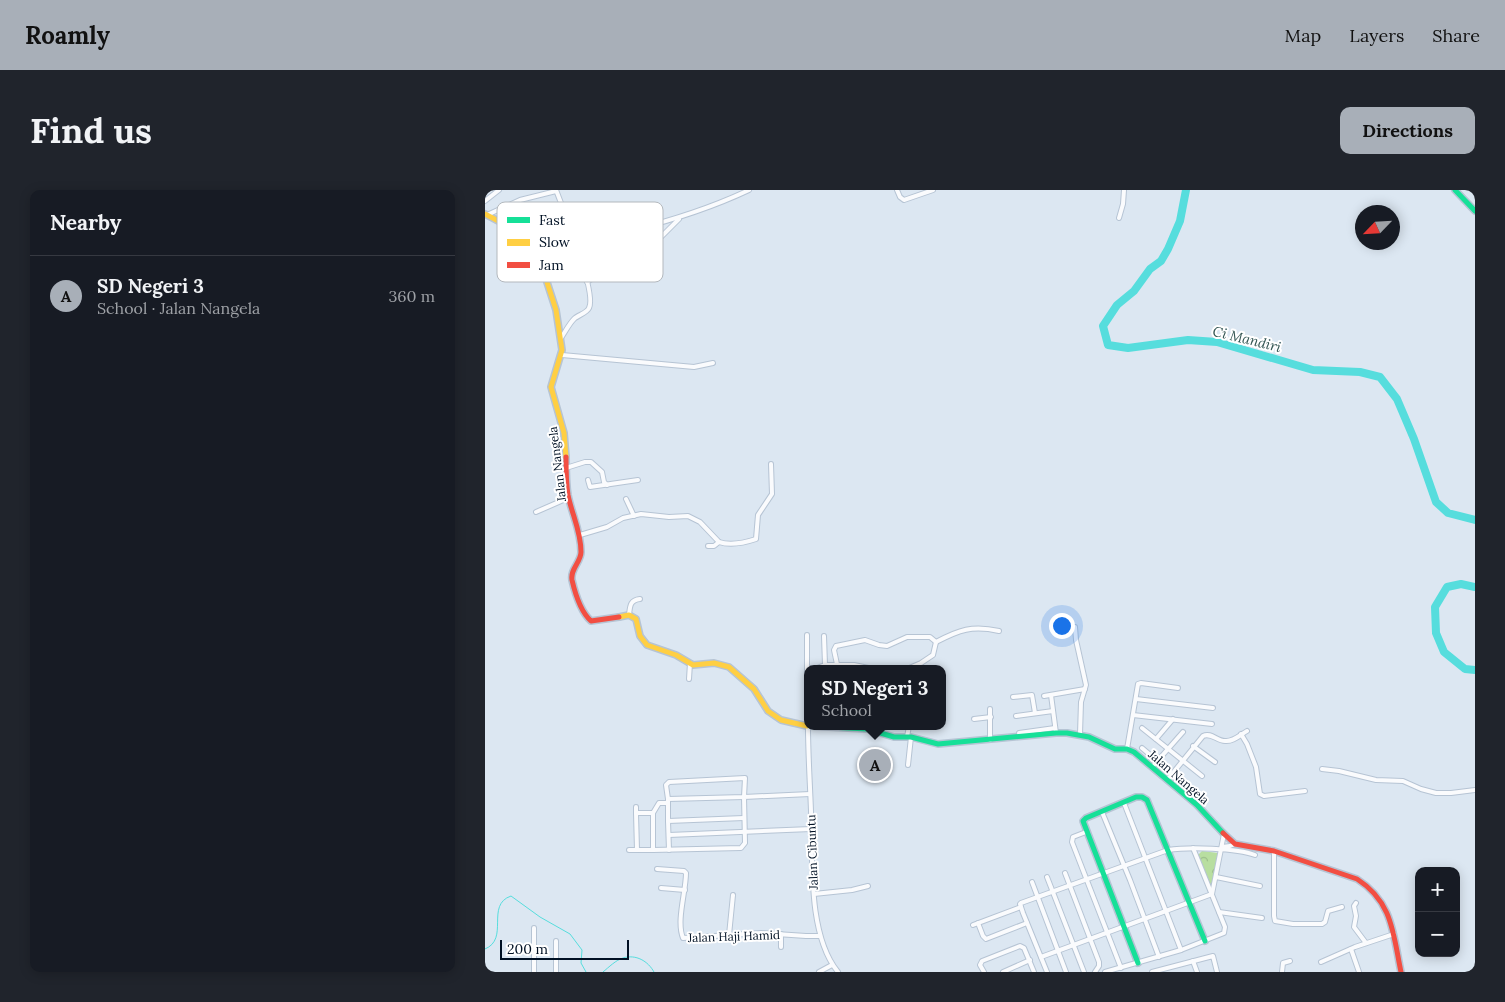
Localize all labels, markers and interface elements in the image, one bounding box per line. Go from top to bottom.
text: Roamly [25,20,110,51]
text: Map [1285,24,1321,47]
text: Layers [1349,24,1404,47]
text: Share [1432,24,1480,47]
button: Directions [1340,107,1475,154]
text: Find us [30,108,152,153]
legend [497,202,663,282]
north arrow [1355,205,1400,250]
text: Nearby [50,209,121,236]
text: Fast [539,211,566,229]
text: Slow [539,233,571,251]
text: Jam [538,256,564,274]
text: SD Negeri 3 [97,274,204,298]
text: A [61,286,71,306]
text: 360 m [388,286,435,306]
text: School · Jalan Nangela [97,298,260,318]
water label: Ci Mandiri [1211,322,1284,356]
street label: Jalan Nangela [545,426,569,503]
your location [1049,613,1075,639]
popup [804,665,946,730]
text: SD Negeri 3 [822,676,928,700]
text: School [822,700,872,720]
pin: A [859,746,891,784]
street label: Jalan Nangela [1145,746,1212,807]
street label: Jalan Cibuntu [803,814,821,891]
map controls [1415,867,1460,957]
button: + [1415,867,1460,912]
button: − [1415,912,1460,957]
street label: Jalan Haji Hamid [687,927,780,945]
scale bar [500,937,629,960]
text: 200 m [507,940,548,958]

